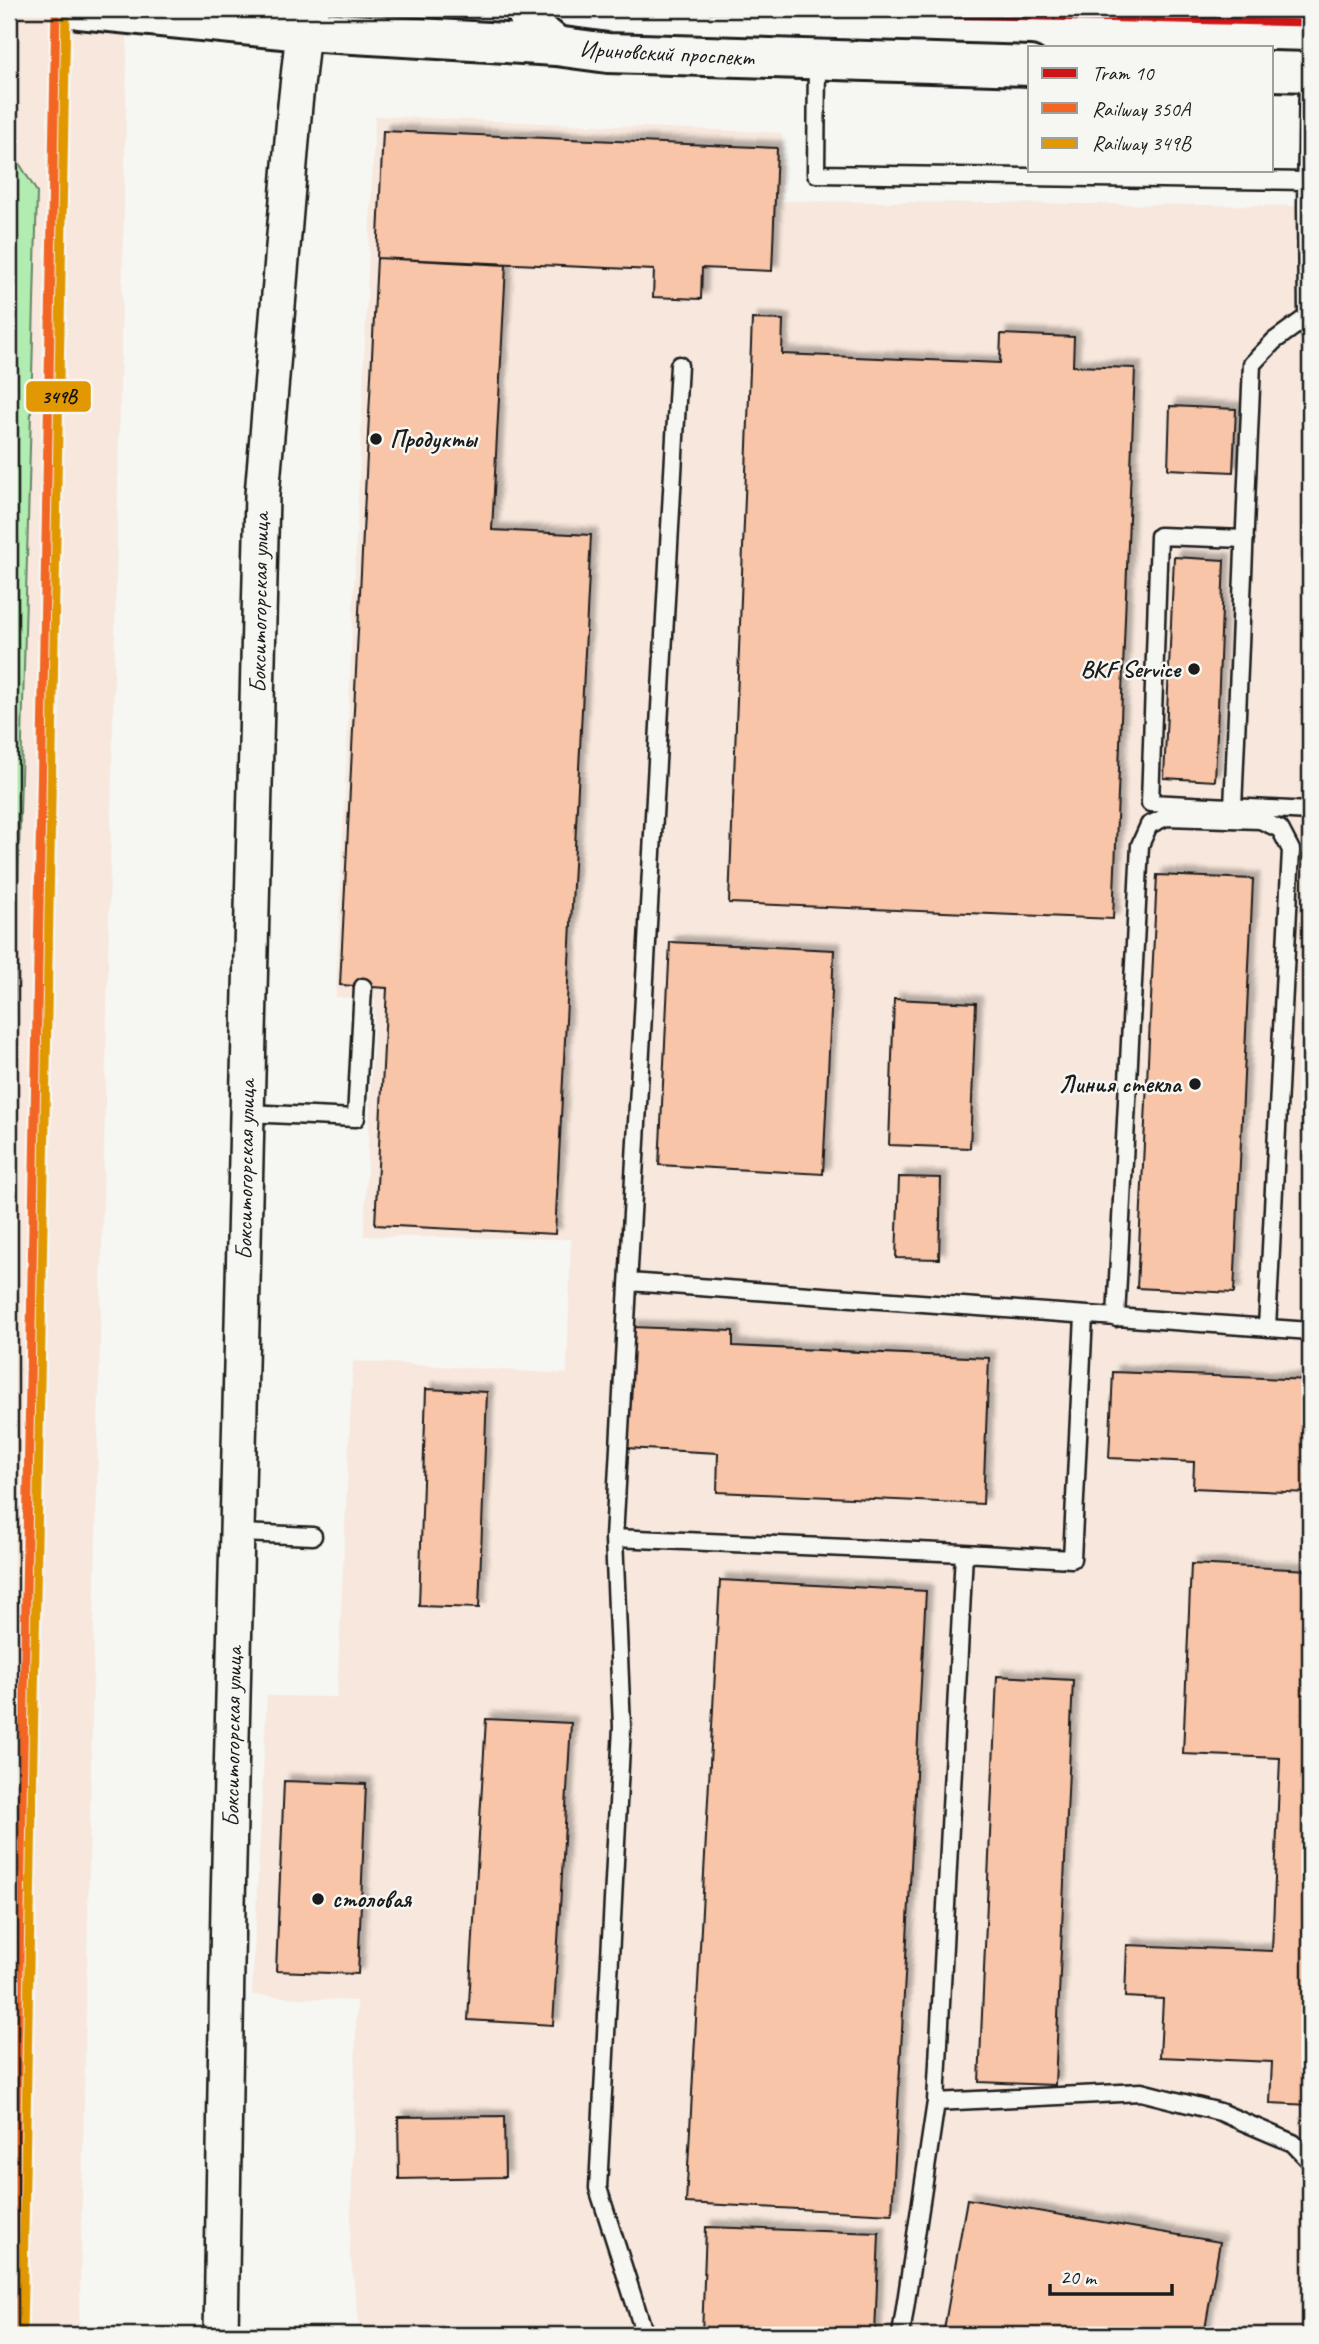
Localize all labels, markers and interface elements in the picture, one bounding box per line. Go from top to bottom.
street label: Ириновский проспект [579,33,756,73]
legend [1028,46,1274,172]
text: Tram 10 [1092,60,1155,86]
text: Railway 350А [1092,96,1192,122]
text: Railway 349В [1092,130,1193,156]
line badge: 349В [25,380,92,413]
text: 349В [41,385,79,409]
place label: Продукты [390,424,478,454]
marker: Продукты [368,431,384,447]
street label: Бокситогорская улица [242,510,276,693]
place label: BKF Service [1081,654,1182,684]
marker: BKF Service [1186,661,1202,677]
place label: Линия стекла [1059,1069,1182,1099]
marker: Линия стекла [1187,1076,1203,1092]
street label: Бокситогорская улица [228,1077,262,1260]
street label: Бокситогорская улица [215,1644,249,1827]
place label: столовая [332,1884,412,1914]
marker: столовая [310,1891,326,1907]
scale bar [1050,2253,1172,2297]
text: 20 m [1060,2264,1098,2290]

